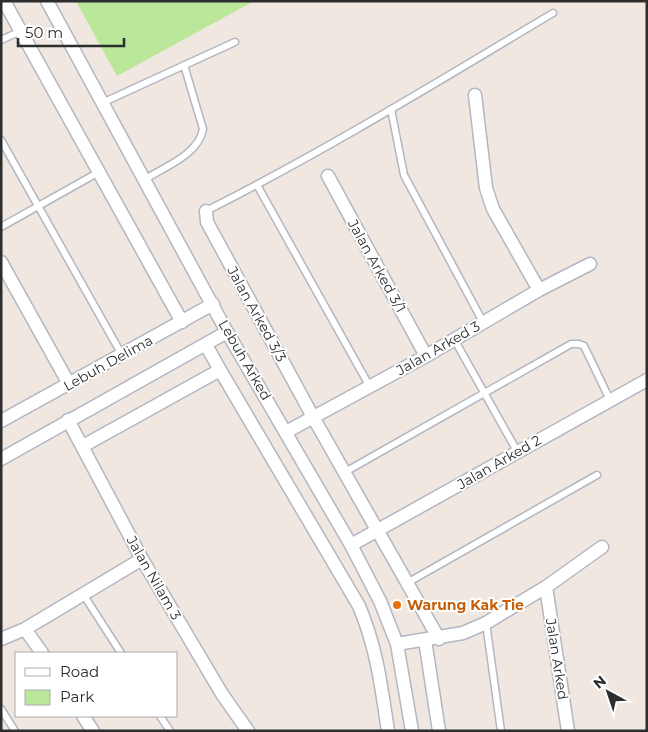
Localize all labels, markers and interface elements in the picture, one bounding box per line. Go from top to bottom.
scale bar [18,15,124,47]
text: 50 m [25,23,63,42]
street label: Jalan Arked 3/1 [343,215,410,316]
street label: Jalan Arked 3/3 [223,262,291,365]
street label: Lebuh Arked [215,316,275,404]
street label: Jalan Arked 3 [392,317,483,380]
street label: Lebuh Delima [60,331,156,395]
street label: Jalan Arked 2 [453,431,544,494]
street label: Jalan Nilam 3 [122,532,185,623]
place label: Warung Kak Tie [407,596,524,614]
marker: Warung Kak Tie [391,599,403,611]
street label: Jalan Arked [542,616,572,701]
legend [15,652,178,717]
text: Road [60,662,99,681]
north arrow [583,667,633,717]
text: N [590,672,610,693]
text: Park [60,687,94,706]

